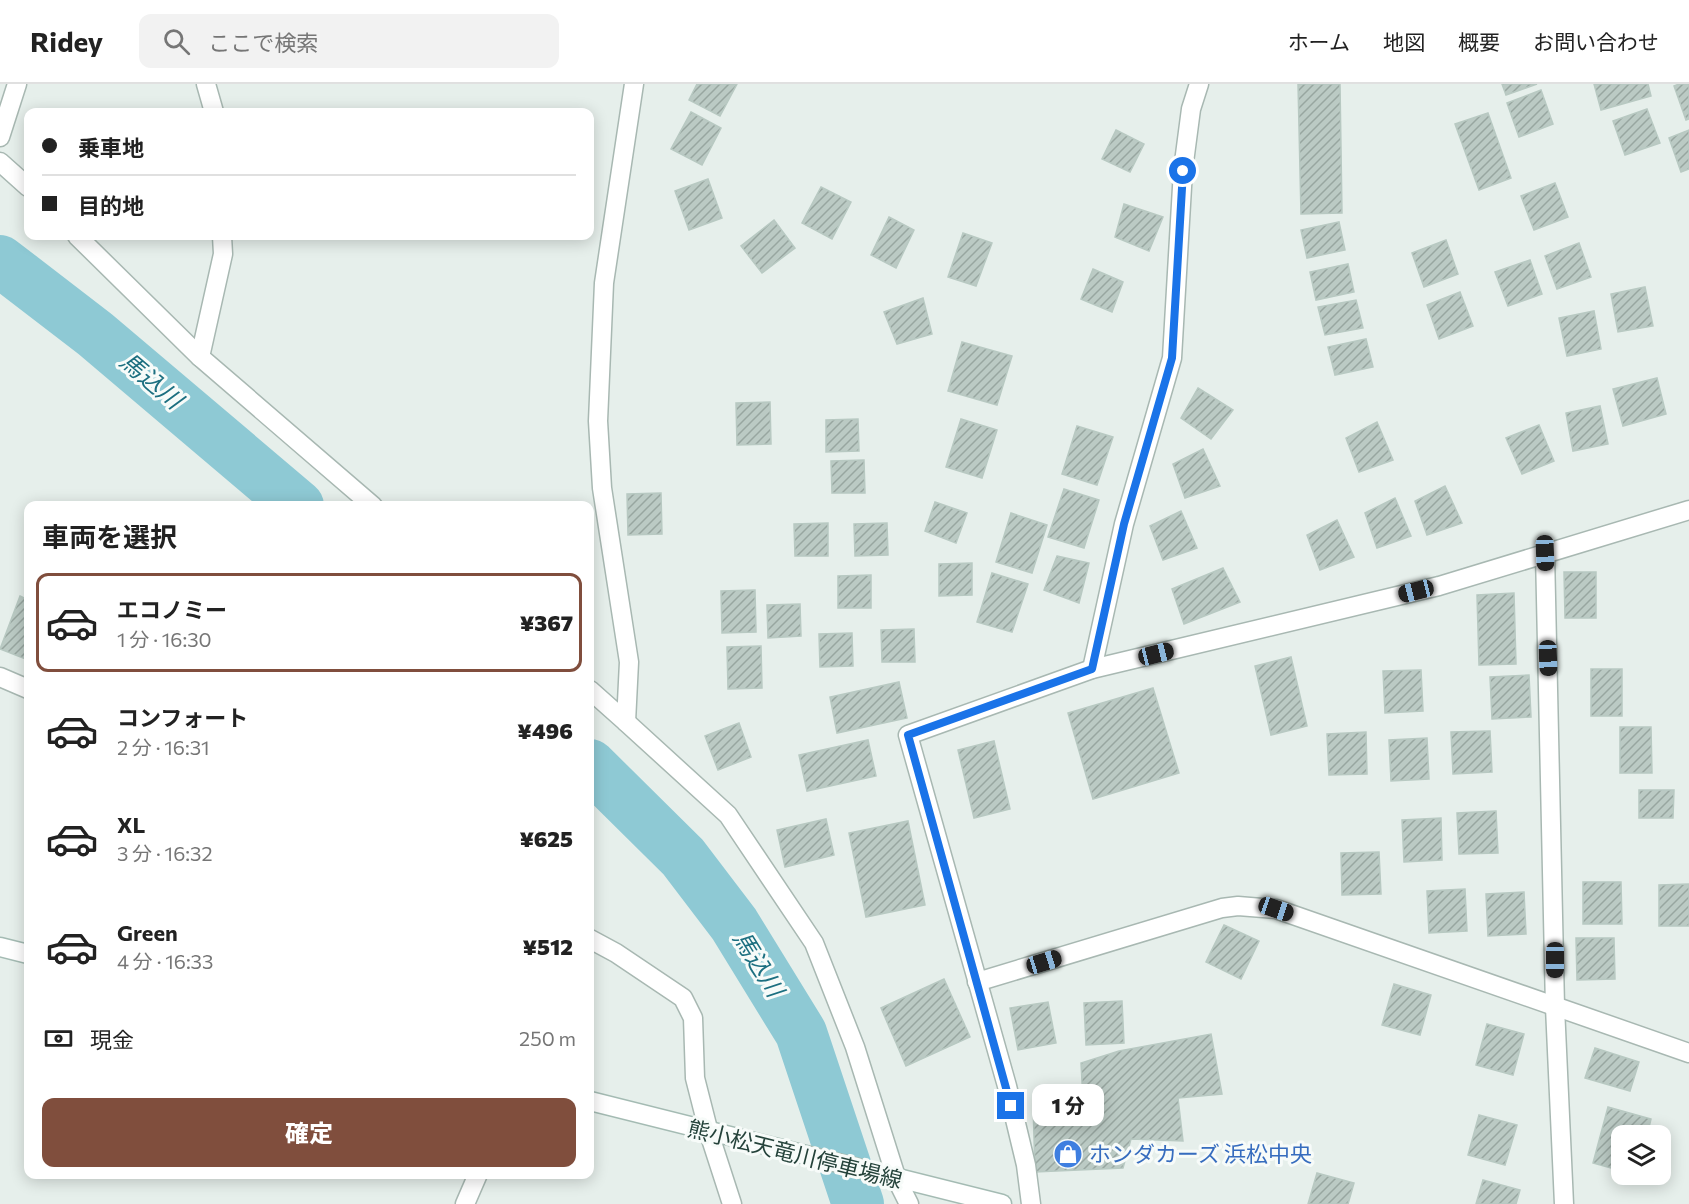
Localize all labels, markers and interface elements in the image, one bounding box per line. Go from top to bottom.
search box [139,14,559,68]
text: Ridey [30,24,103,58]
icon: search [160,25,193,58]
text: ここで検索 [208,29,318,56]
text: ホーム [1288,29,1350,54]
text: 地図 [1383,29,1425,54]
text: 概要 [1458,29,1500,54]
text: お問い合わせ [1533,29,1659,54]
text: 乗車地 [78,134,144,161]
route start [1169,157,1196,184]
text: 目的地 [78,192,144,219]
water label: 馬込川 [115,346,191,416]
text: 車両を選択 [42,520,177,553]
car [1535,535,1555,571]
car [1396,578,1436,604]
icon: car [45,596,99,650]
text: エコノミー [117,596,227,623]
text: ¥367 [520,609,573,636]
text: 1 分 · 16:30 [117,627,212,651]
car [1538,640,1558,676]
car [1136,641,1176,667]
icon: car [45,704,99,758]
text: コンフォート [117,704,248,731]
text: ¥496 [517,717,573,744]
text: 2 分 · 16:31 [117,735,210,759]
text: XL [117,811,145,838]
icon: car [45,812,99,866]
text: ¥625 [519,825,573,852]
text: 3 分 · 16:32 [117,841,212,865]
car [1256,895,1296,923]
text: Green [117,919,178,946]
icon: car [45,920,99,974]
water label: 馬込川 [728,925,792,1004]
text: ¥512 [522,933,573,960]
car [1546,942,1564,978]
car [1024,948,1064,976]
text: 4 分 · 16:33 [117,949,213,973]
icon: cash [42,1022,75,1055]
text: 現金 [90,1026,134,1053]
text: 250 m [519,1026,576,1050]
callout: 1 分 [1032,1085,1104,1127]
route end [997,1092,1024,1119]
text: 1 分 [1051,1093,1085,1117]
button: 確定 [42,1098,576,1167]
street label: 熊小松天竜川停車場線 [685,1114,905,1193]
map controls [1611,1125,1671,1185]
button: layers [1611,1125,1671,1185]
shop icon: ホンダカーズ 浜松中央 [1052,1138,1084,1170]
place label: ホンダカーズ 浜松中央 [1089,1140,1312,1167]

